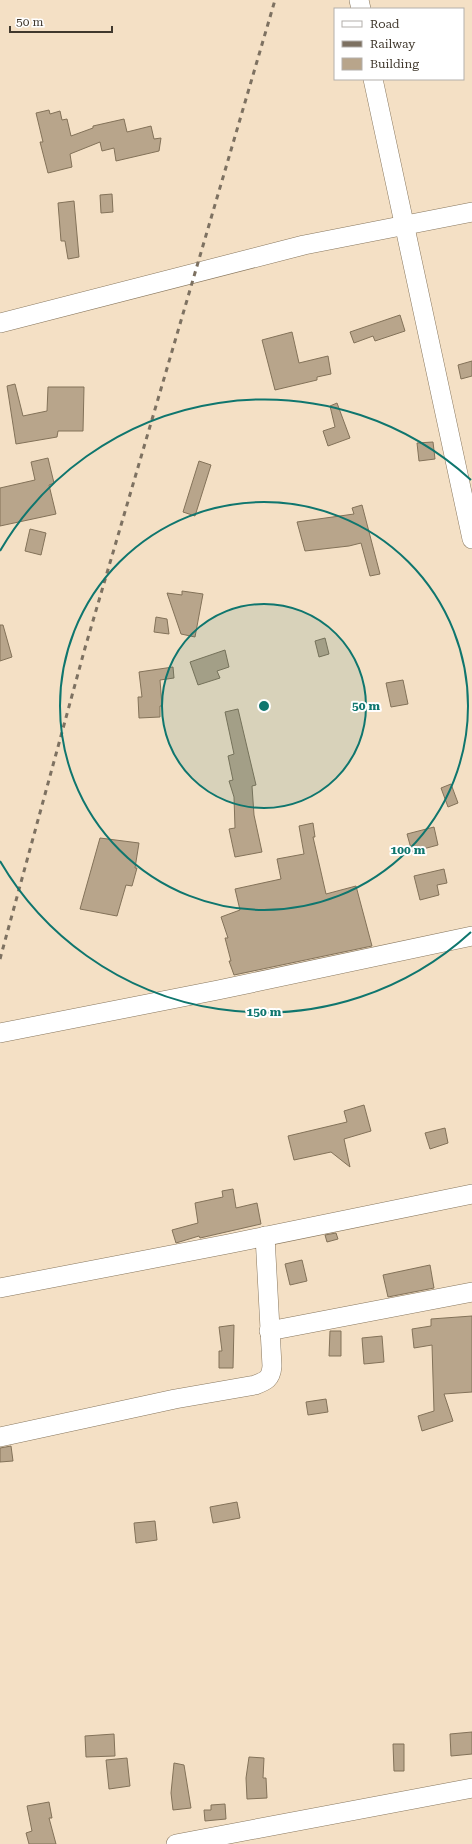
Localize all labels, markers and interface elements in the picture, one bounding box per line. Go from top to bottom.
scale bar [10,8,112,34]
legend [334,8,464,80]
text: 50 m [16,15,43,29]
text: Road [370,17,400,31]
text: Railway [370,37,416,51]
text: Building [370,57,419,71]
centre of rings [257,699,271,713]
text: 50 m [352,699,380,713]
text: 100 m [391,843,426,857]
text: 150 m [247,1005,282,1019]

